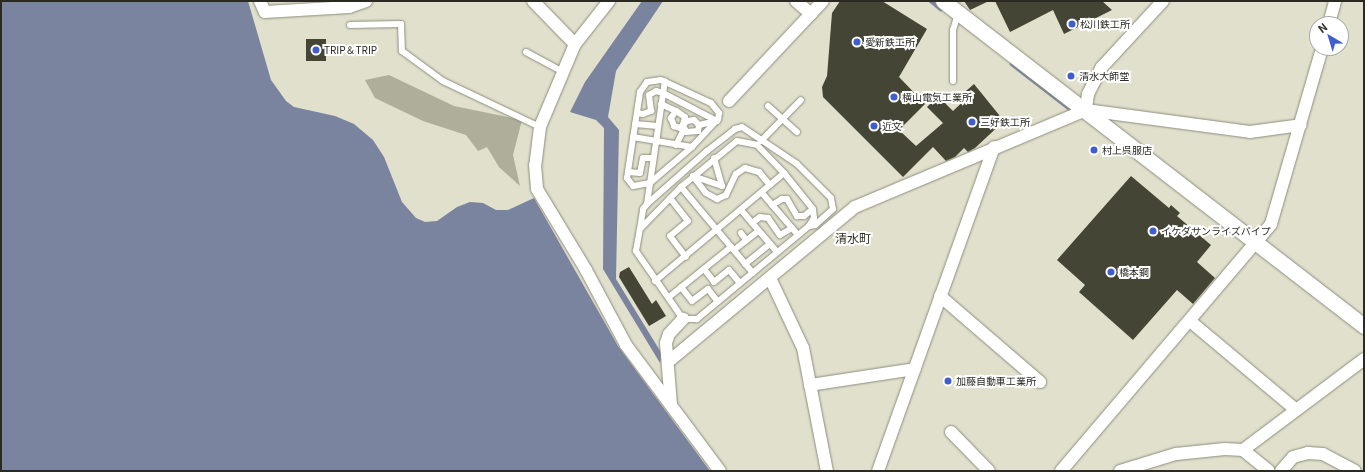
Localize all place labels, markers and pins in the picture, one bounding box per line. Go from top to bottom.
place label: 松川鉄工所 [1080,18,1130,30]
marker: 松川鉄工所 [1067,19,1077,29]
place label: 愛新鉄工所 [865,36,915,48]
marker: 愛新鉄工所 [852,37,862,47]
place label: TRIP＆TRIP [324,44,377,56]
marker: TRIP＆TRIP [311,45,321,55]
place label: 清水大師堂 [1079,70,1129,82]
marker: 清水大師堂 [1066,71,1076,81]
place label: 横山電気工業所 [902,91,972,103]
marker: 横山電気工業所 [889,92,899,102]
place label: 三好鉄工所 [980,116,1030,128]
marker: 三好鉄工所 [967,117,977,127]
place label: 近文 [882,120,902,132]
marker: 近文 [869,121,879,131]
place label: 村上呉服店 [1102,144,1152,156]
marker: 村上呉服店 [1089,145,1099,155]
place label: イケダサンライズパイプ [1161,225,1271,237]
marker: イケダサンライズパイプ [1148,226,1158,236]
place label: 橋本鋼 [1119,266,1149,278]
marker: 橋本鋼 [1106,267,1116,277]
place label: 加藤自動車工業所 [956,375,1036,387]
marker: 加藤自動車工業所 [943,376,953,386]

